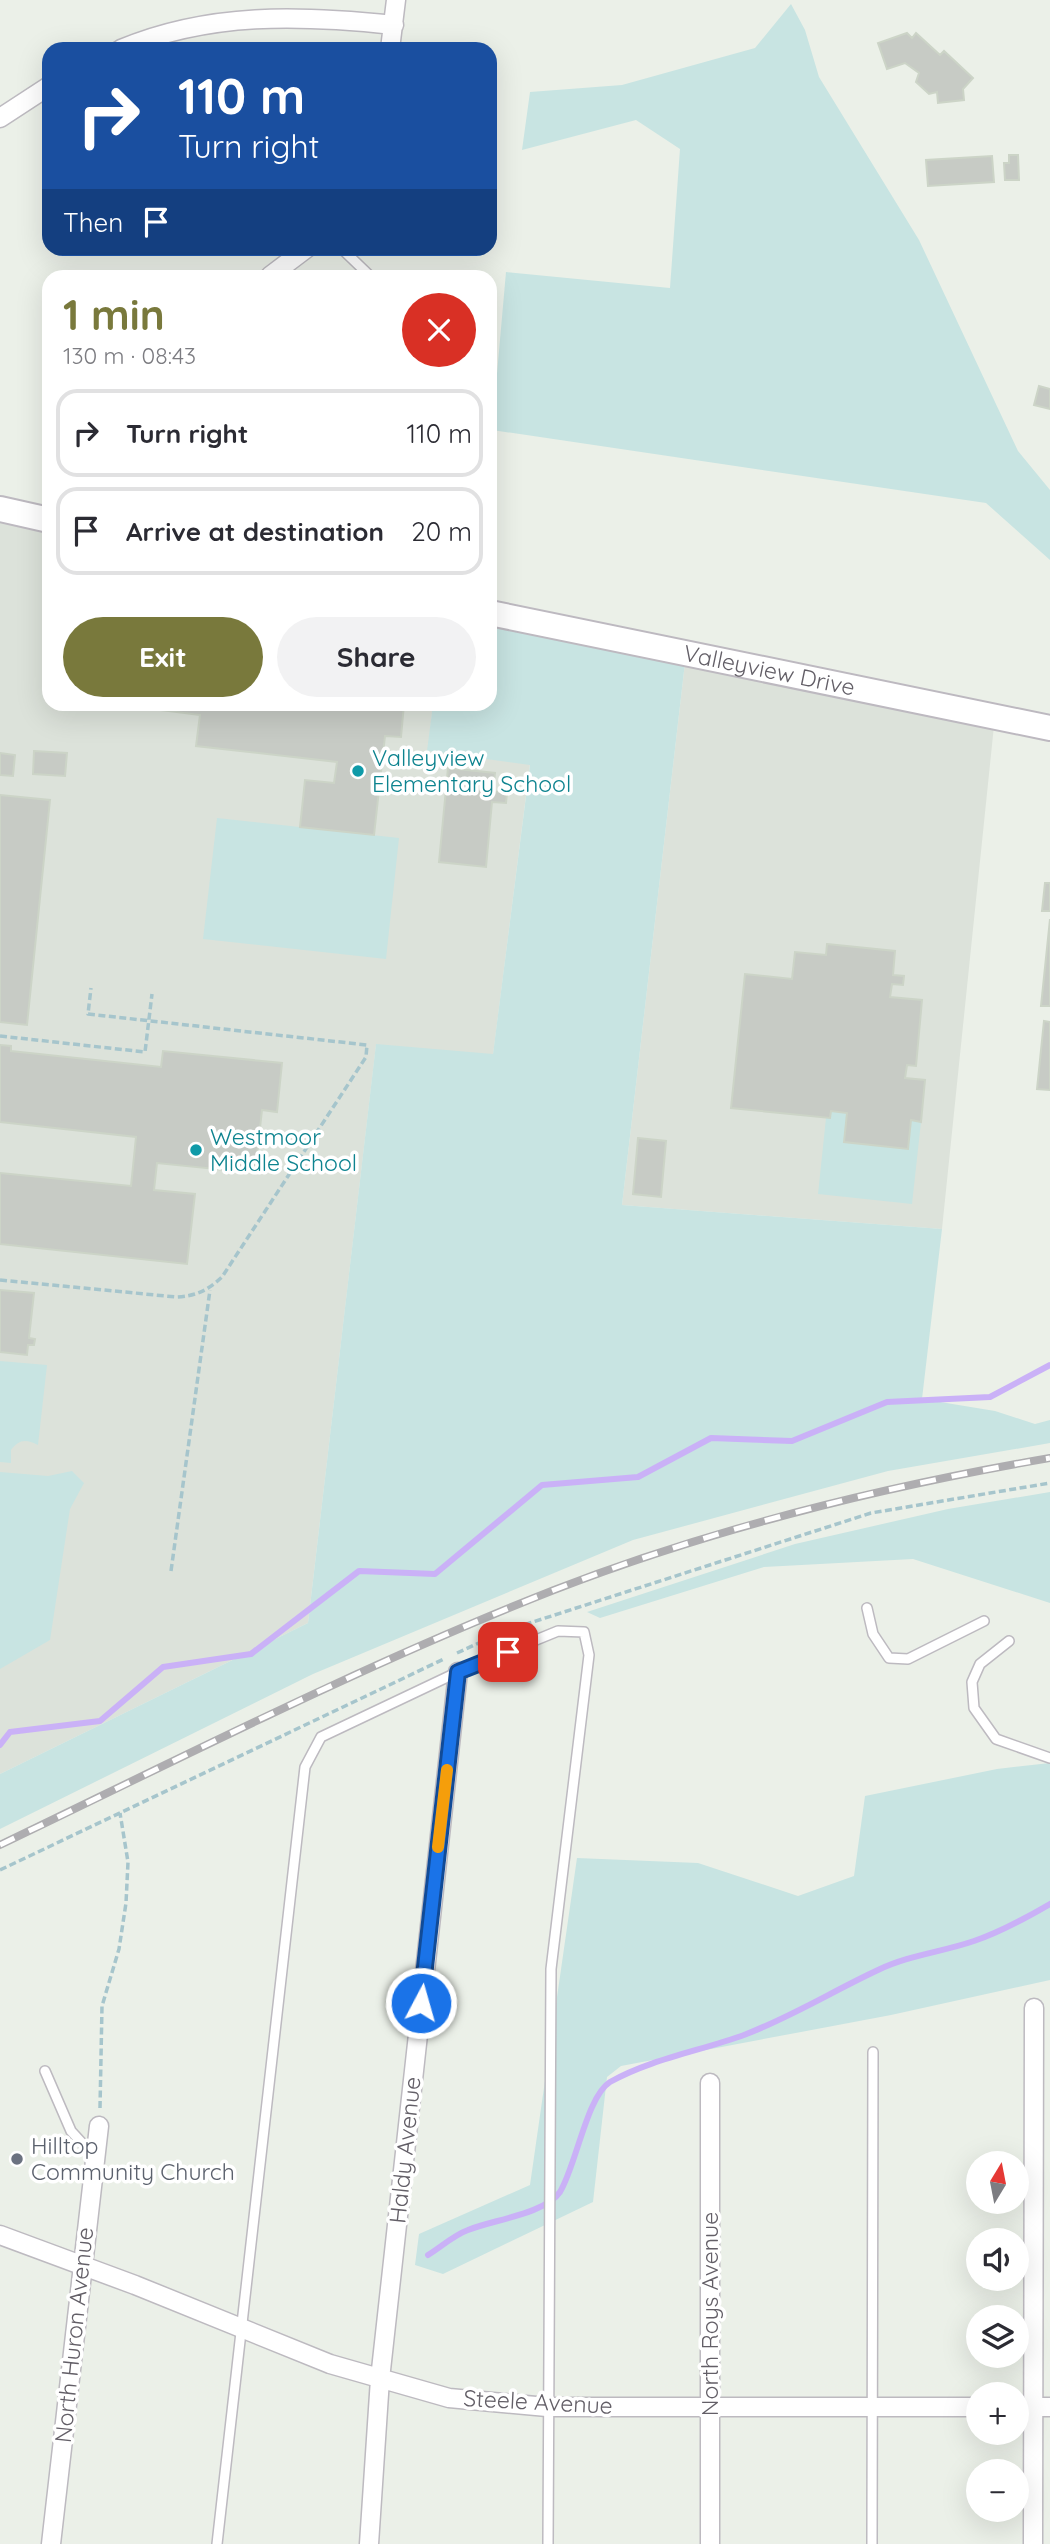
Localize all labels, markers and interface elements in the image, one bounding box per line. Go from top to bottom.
text: 110 m [178,65,305,126]
icon: right [63,70,154,161]
text: Turn right [178,126,319,166]
icon: arrive [137,203,175,241]
text: Then [63,206,123,239]
text: 1 min [63,288,165,341]
button: close [402,293,476,367]
text: 130 m · 08:43 [63,341,196,370]
icon: right [67,414,105,452]
text: Turn right [126,417,248,450]
text: 110 m [406,417,472,450]
icon: arrive [67,512,105,550]
text: Arrive at destination [126,515,384,548]
text: 20 m [411,515,472,548]
button: Exit [63,617,263,697]
button: Share [277,617,476,697]
street label: Valleyview Drive [681,638,858,702]
place label: Valleyview Elementary School [372,743,571,798]
marker: Valleyview Elementary School [350,763,366,779]
place label: Westmoor Middle School [210,1122,357,1177]
marker: Westmoor Middle School [188,1142,204,1158]
pin [478,1622,538,1682]
icon: arrive [489,1633,527,1671]
position arrow [384,1966,458,2040]
street label: Haldy Avenue [382,2075,427,2225]
place label: Hilltop Community Church [31,2131,235,2186]
marker: Hilltop Community Church [9,2151,25,2167]
north arrow [966,2151,1029,2214]
map controls [966,2151,1029,2522]
street label: North Roys Avenue [695,2212,724,2416]
street label: North Huron Avenue [48,2226,99,2444]
button: sound [966,2228,1029,2291]
button: layers [966,2305,1029,2368]
button: + [966,2382,1029,2445]
street label: Steele Avenue [463,2383,613,2420]
button: − [966,2459,1029,2522]

